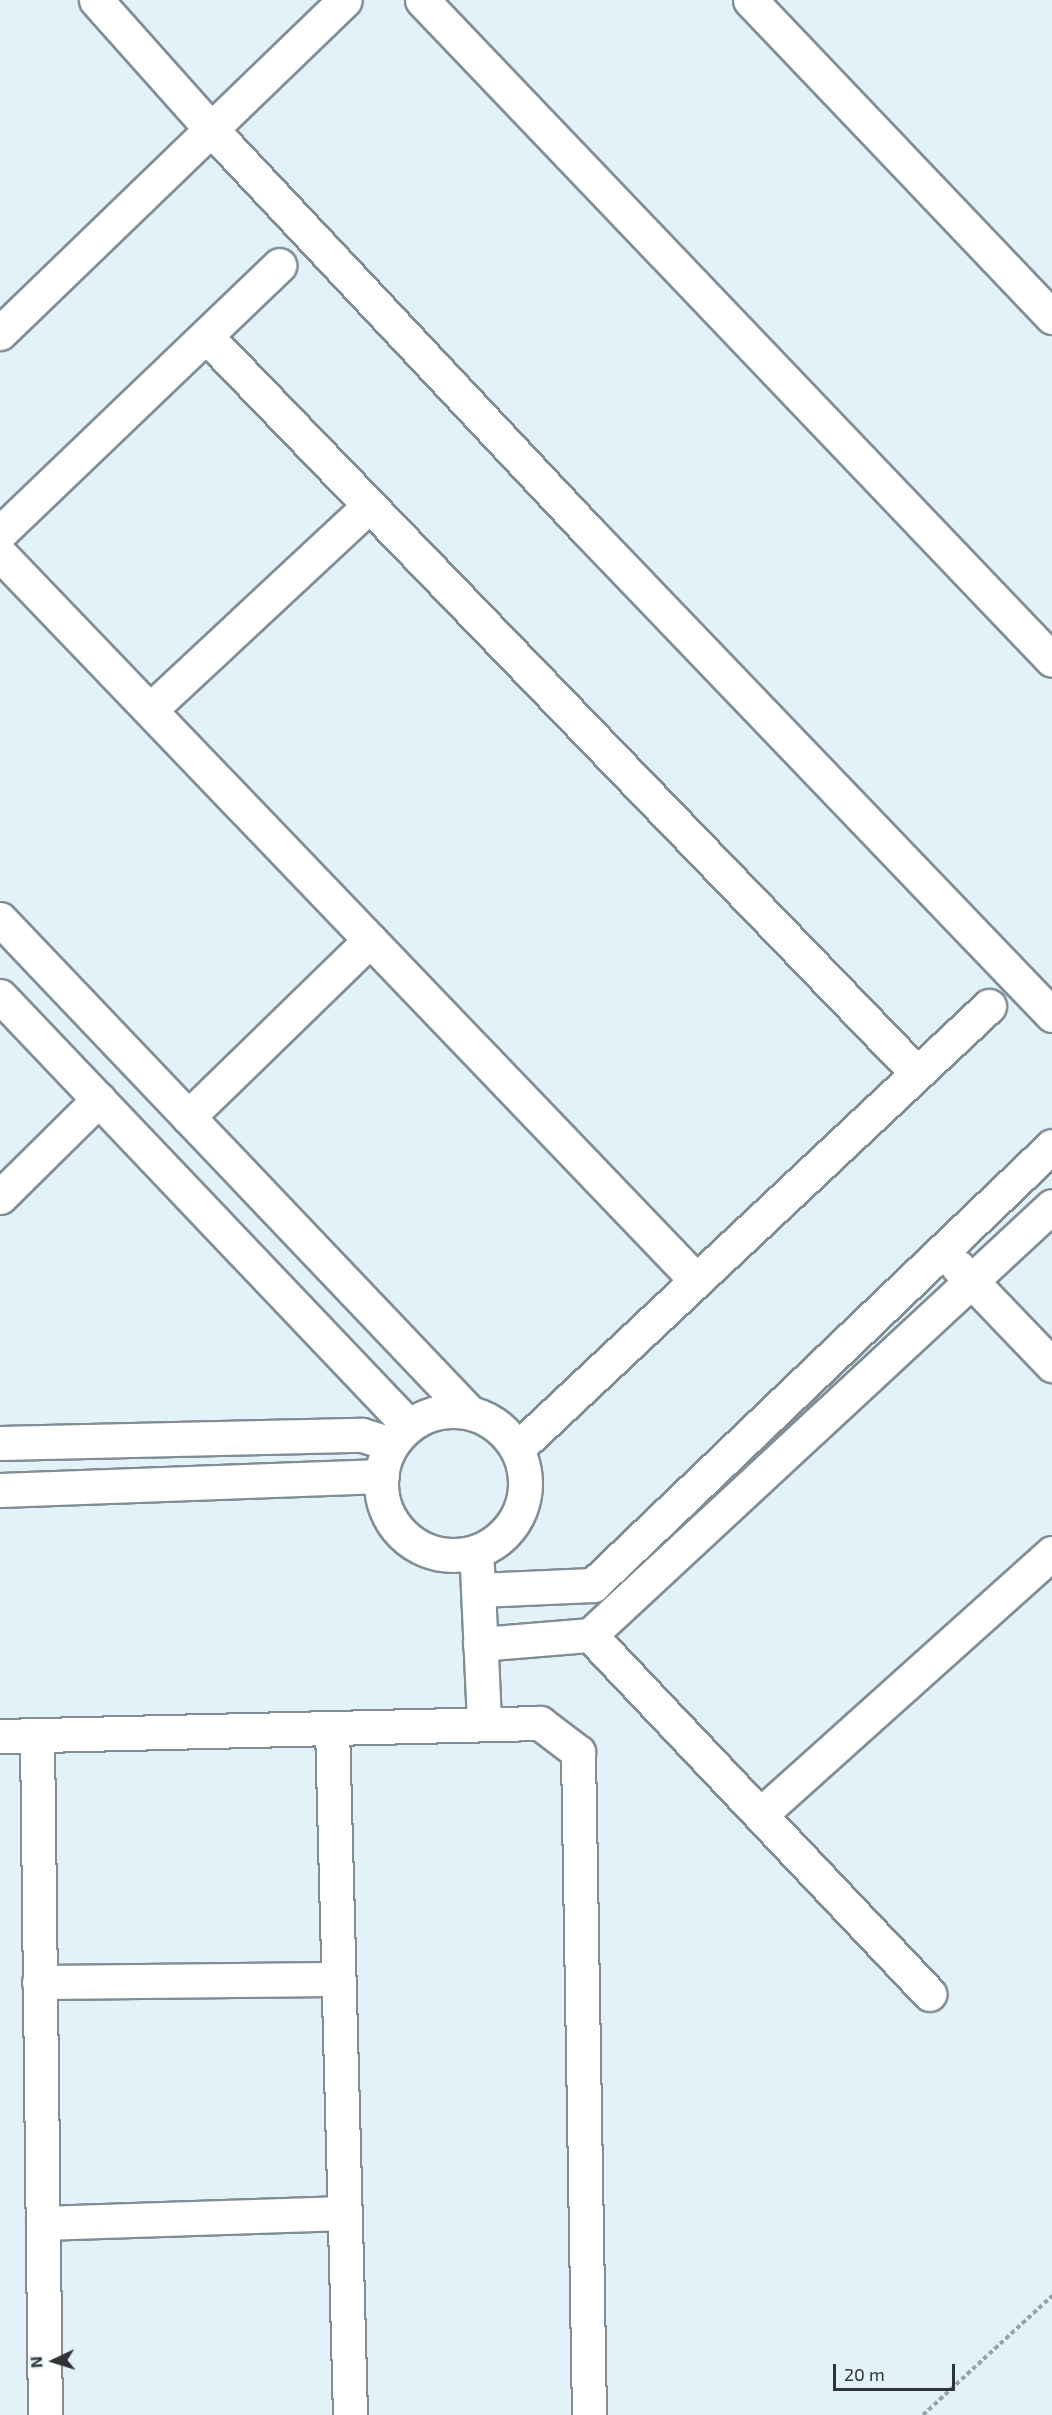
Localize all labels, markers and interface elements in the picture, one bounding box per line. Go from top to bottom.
north arrow [24,2331,84,2391]
scale bar [836,2352,958,2390]
text: N [26,2356,45,2369]
text: 20 m [844,2363,885,2385]

